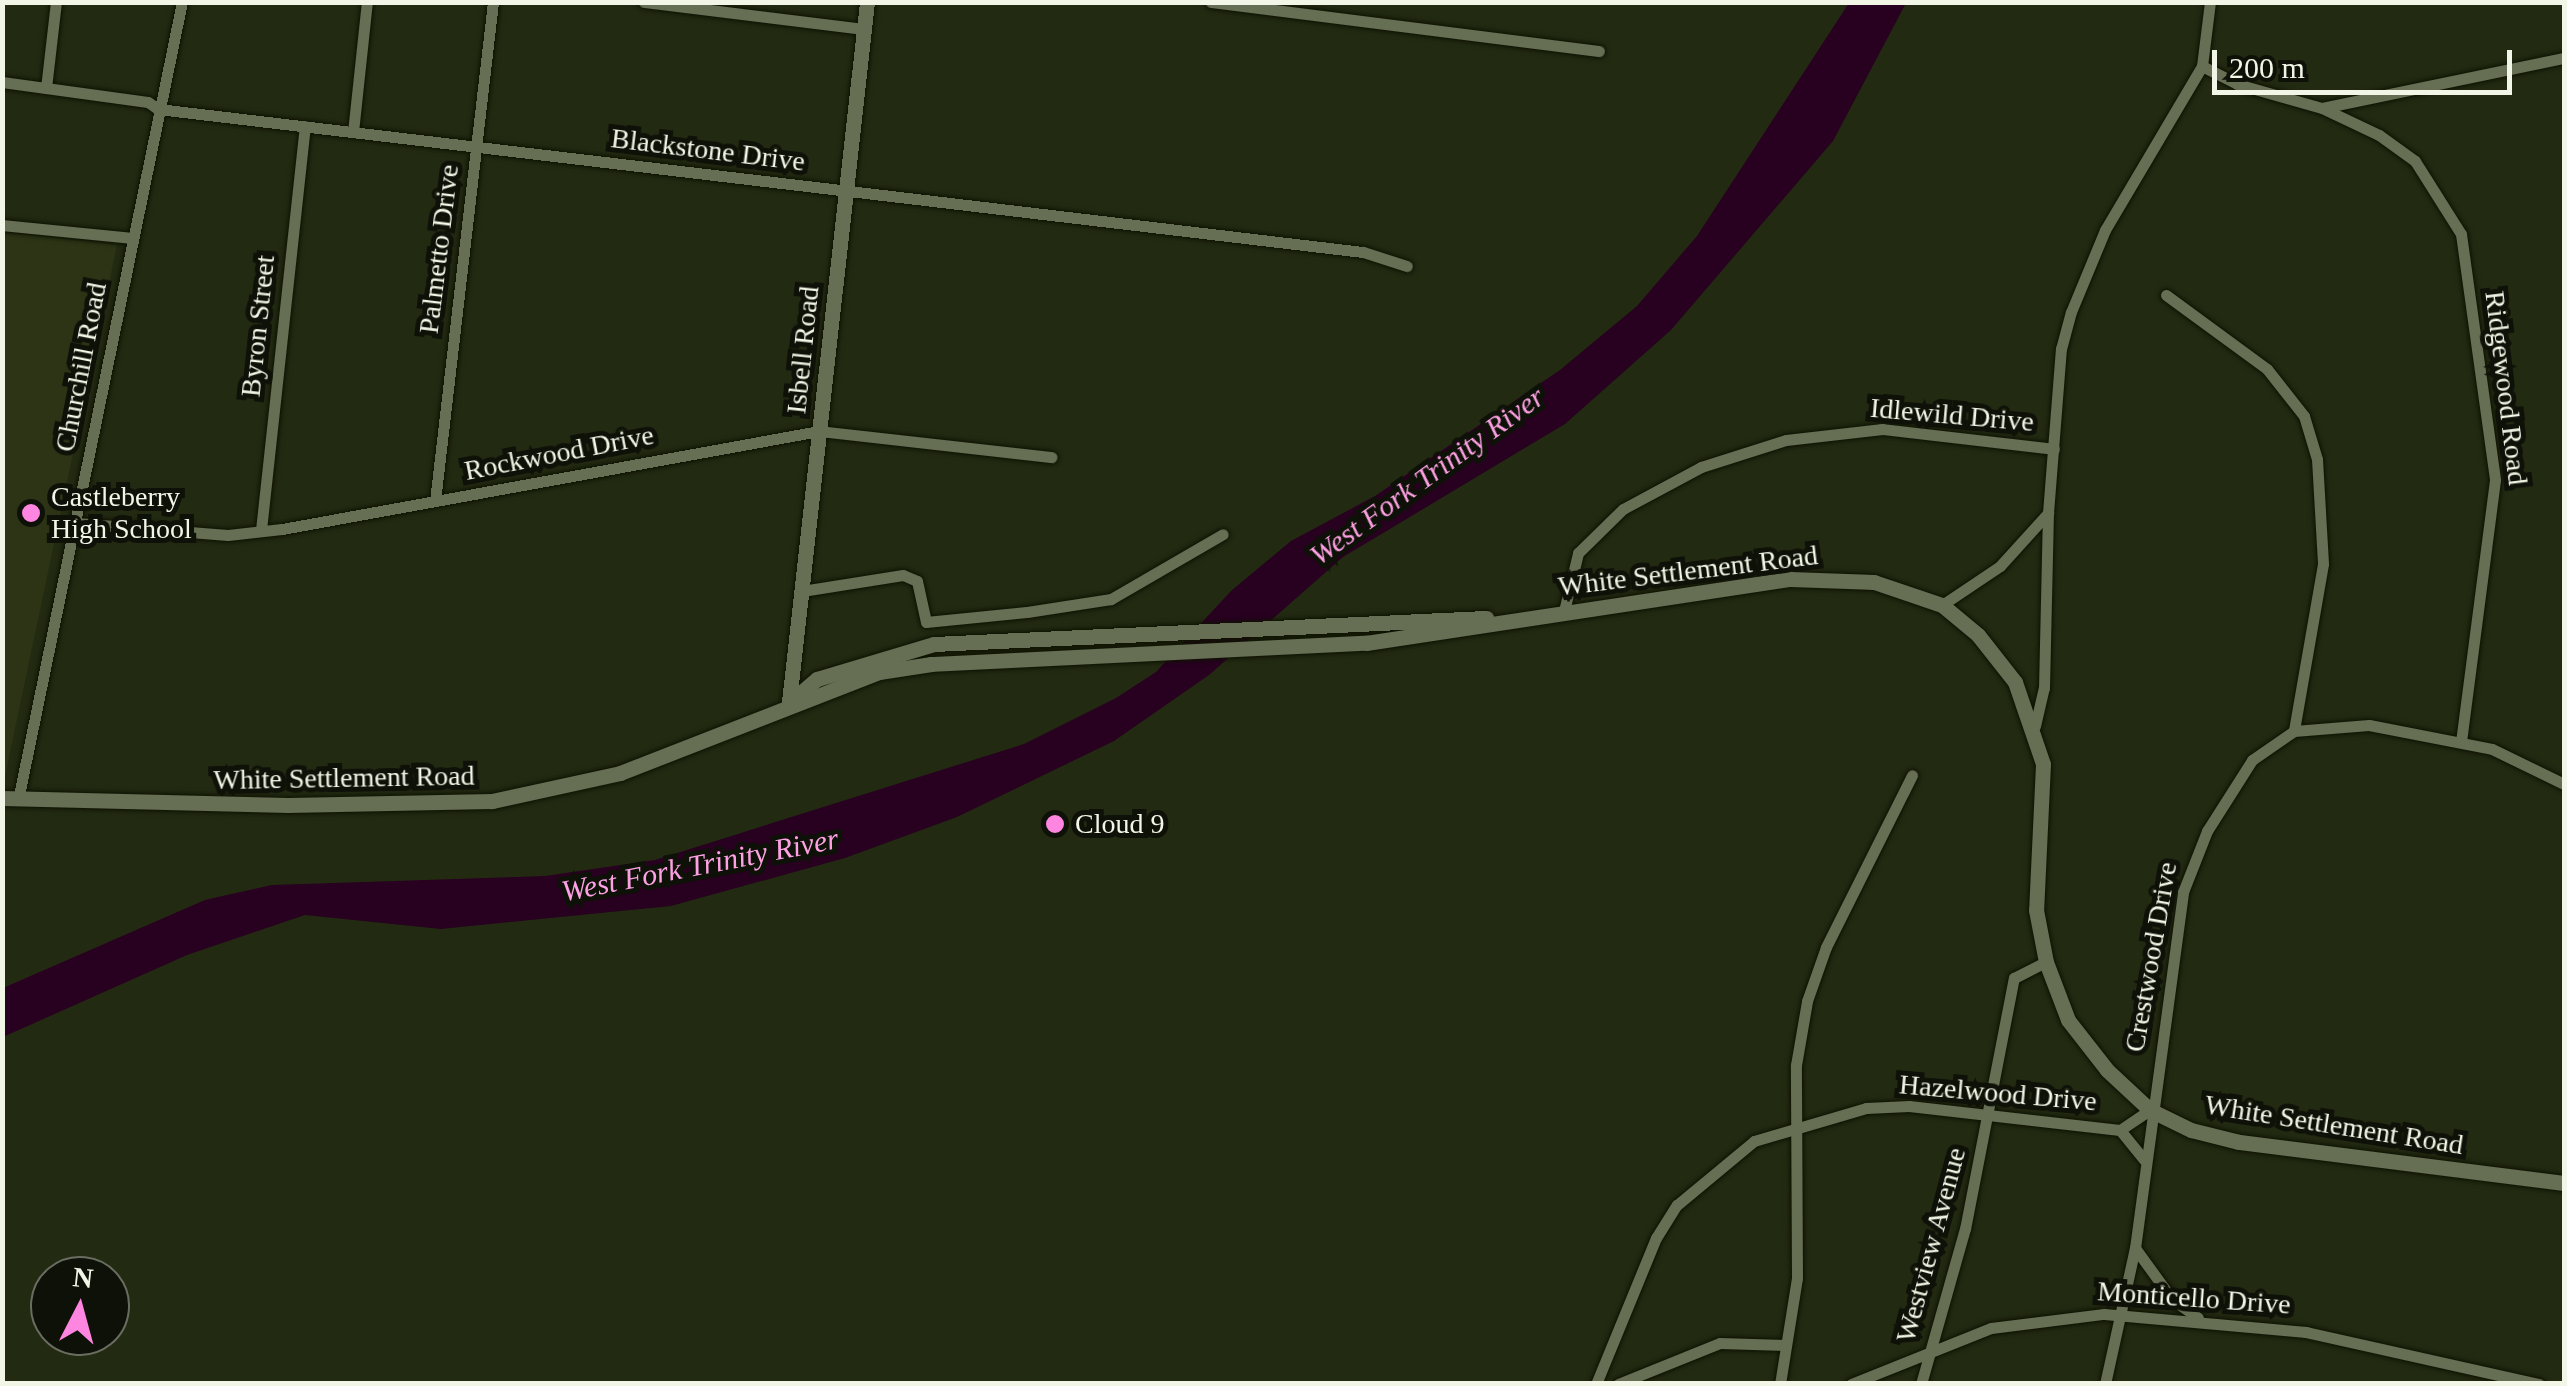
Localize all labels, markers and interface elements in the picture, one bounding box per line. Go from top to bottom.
scale bar [2217,30,2517,92]
text: 200 m [2229,51,2305,84]
street label: Blackstone Drive [609,121,807,179]
street label: Palmetto Drive [412,162,466,336]
street label: Byron Street [234,253,282,399]
street label: Churchill Road [48,279,114,455]
street label: Isbell Road [780,284,826,416]
street label: Ridgewood Road [2477,289,2535,487]
water label: West Fork Trinity River [1303,379,1551,573]
street label: Idlewild Drive [1869,391,2035,439]
street label: Rockwood Drive [462,418,656,488]
place label: Castleberry High School [51,480,192,546]
marker: Castleberry High School [20,502,42,524]
street label: White Settlement Road [1556,538,1820,604]
street label: White Settlement Road [213,759,475,797]
place label: Cloud 9 [1075,807,1164,841]
marker: Cloud 9 [1044,813,1066,835]
water label: West Fork Trinity River [558,820,842,910]
street label: Crestwood Drive [2118,860,2184,1054]
street label: Hazelwood Drive [1898,1068,2098,1118]
street label: White Settlement Road [2202,1088,2466,1162]
street label: Westview Avenue [1889,1143,1973,1347]
north arrow [30,1256,130,1356]
text: N [71,1261,95,1294]
street label: Monticello Drive [2096,1274,2292,1322]

